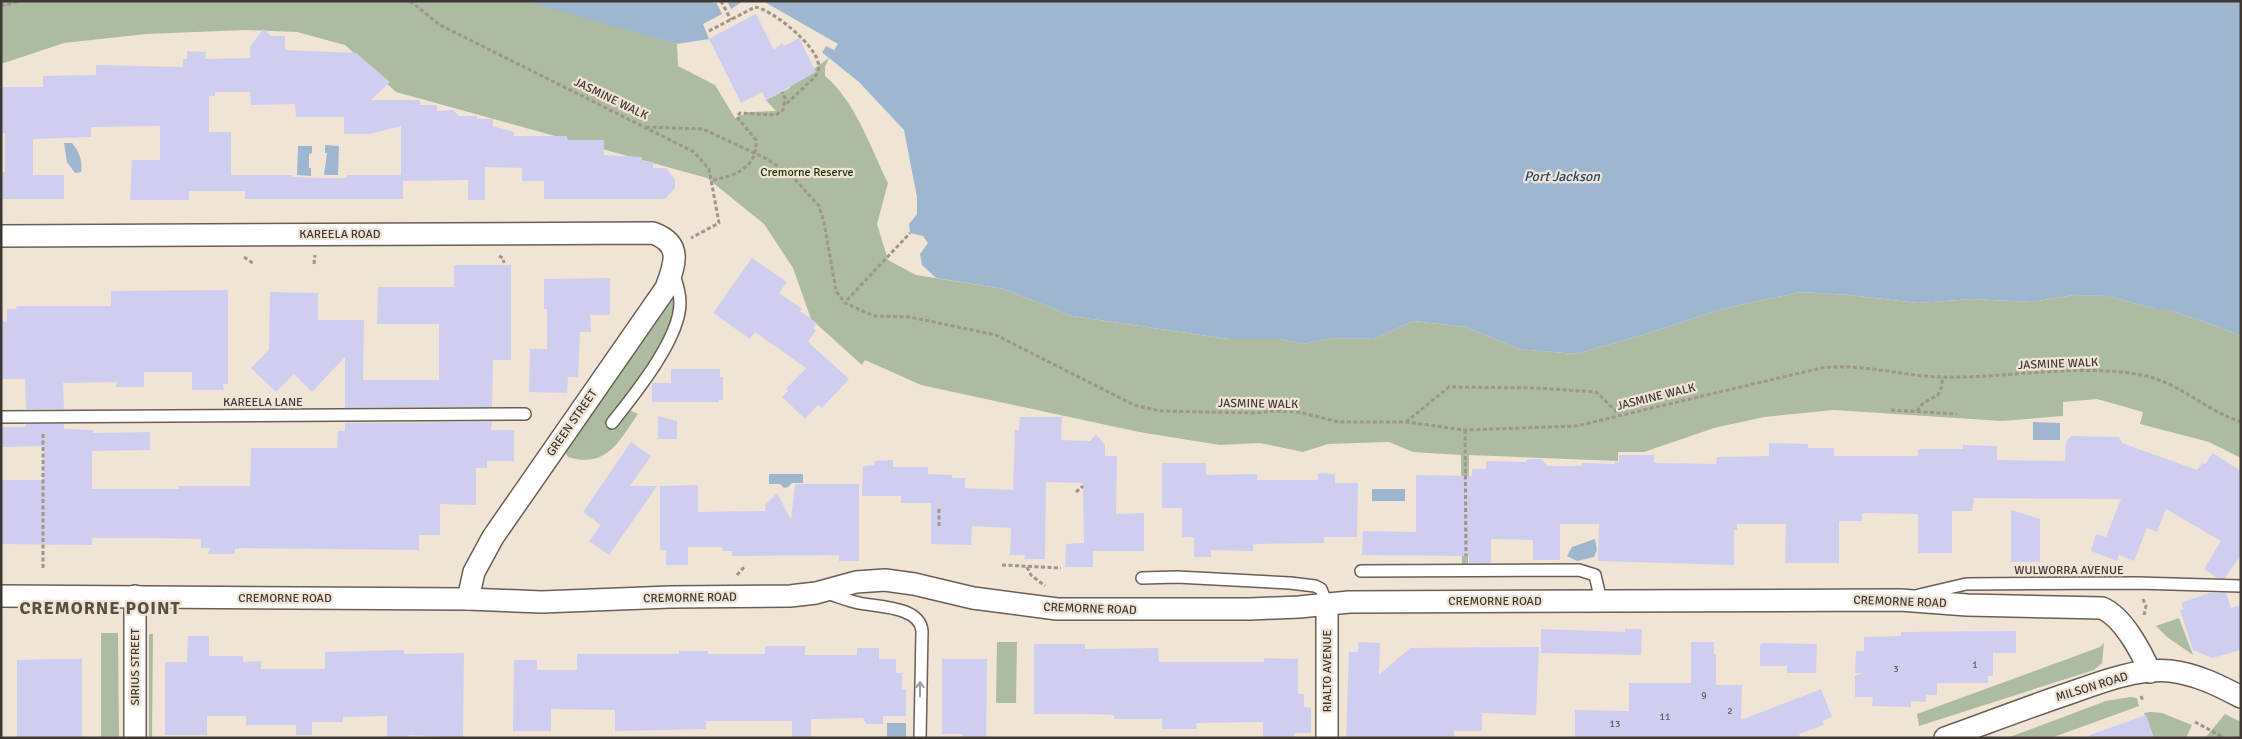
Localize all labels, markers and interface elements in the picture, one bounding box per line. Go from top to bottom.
street label: JASMINE WALK [572,75,650,123]
park label: Cremorne Reserve [760,165,854,180]
water label: Port Jackson [1524,168,1600,185]
street label: KAREELA ROAD [299,227,381,242]
street label: JASMINE WALK [2018,355,2098,373]
street label: JASMINE WALK [1615,380,1697,414]
street label: GREEN STREET [543,387,601,459]
street label: KAREELA LANE [223,395,303,410]
street label: JASMINE WALK [1218,396,1298,412]
street label: WULWORRA AVENUE [2014,563,2124,578]
street label: CREMORNE ROAD [643,590,737,606]
street label: CREMORNE ROAD [238,591,332,606]
street label: CREMORNE ROAD [1853,593,1947,611]
street label: CREMORNE ROAD [1448,594,1542,609]
district label: CREMORNE POINT [19,597,181,619]
street label: CREMORNE ROAD [1043,600,1137,618]
street label: SIRIUS STREET [128,628,143,706]
street label: RIALTO AVENUE [1320,630,1335,712]
house number: 1 [1972,659,1978,671]
house number: 3 [1893,663,1899,675]
street label: MILSON ROAD [2054,669,2130,705]
one-way arrow [915,681,925,698]
house number: 9 [1701,690,1707,702]
house number: 2 [1727,705,1733,717]
house number: 11 [1660,711,1670,723]
house number: 13 [1610,718,1620,730]

